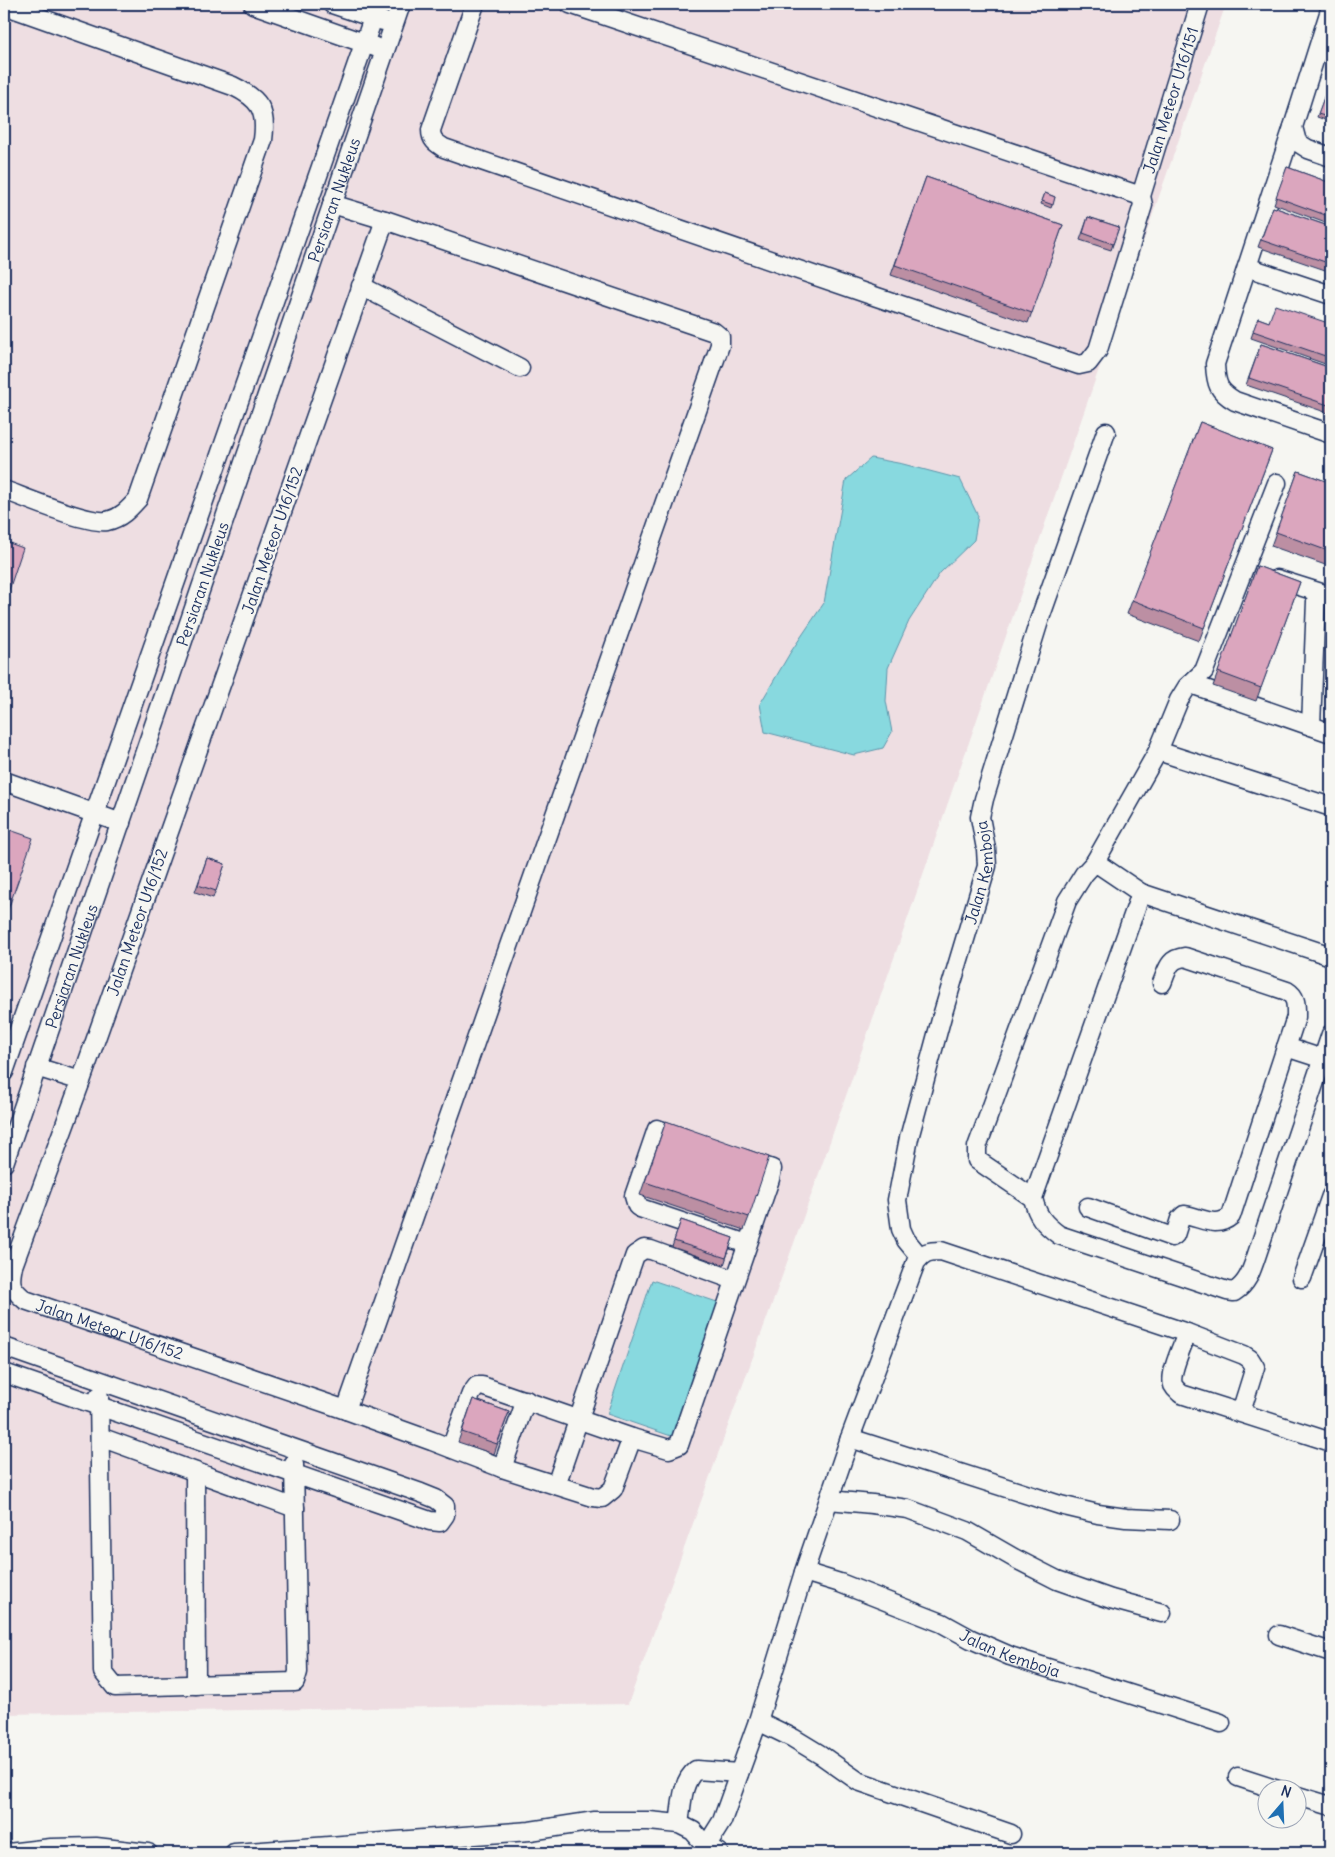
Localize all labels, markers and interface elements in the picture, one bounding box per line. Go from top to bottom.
street label: Jalan Meteor U16/151 [1139,25,1202,176]
street label: Persiaran Nukleus [303,135,364,265]
street label: Jalan Meteor U16/152 [237,464,307,616]
street label: Persiaran Nukleus [172,519,233,649]
street label: Jalan Kemboja [960,819,997,927]
street label: Jalan Meteor U16/152 [102,846,172,998]
street label: Persiaran Nukleus [41,901,102,1031]
street label: Jalan Meteor U16/152 [33,1295,186,1364]
street label: Jalan Kemboja [956,1625,1063,1681]
north arrow [1258,1780,1308,1830]
text: N [1279,1782,1294,1802]

